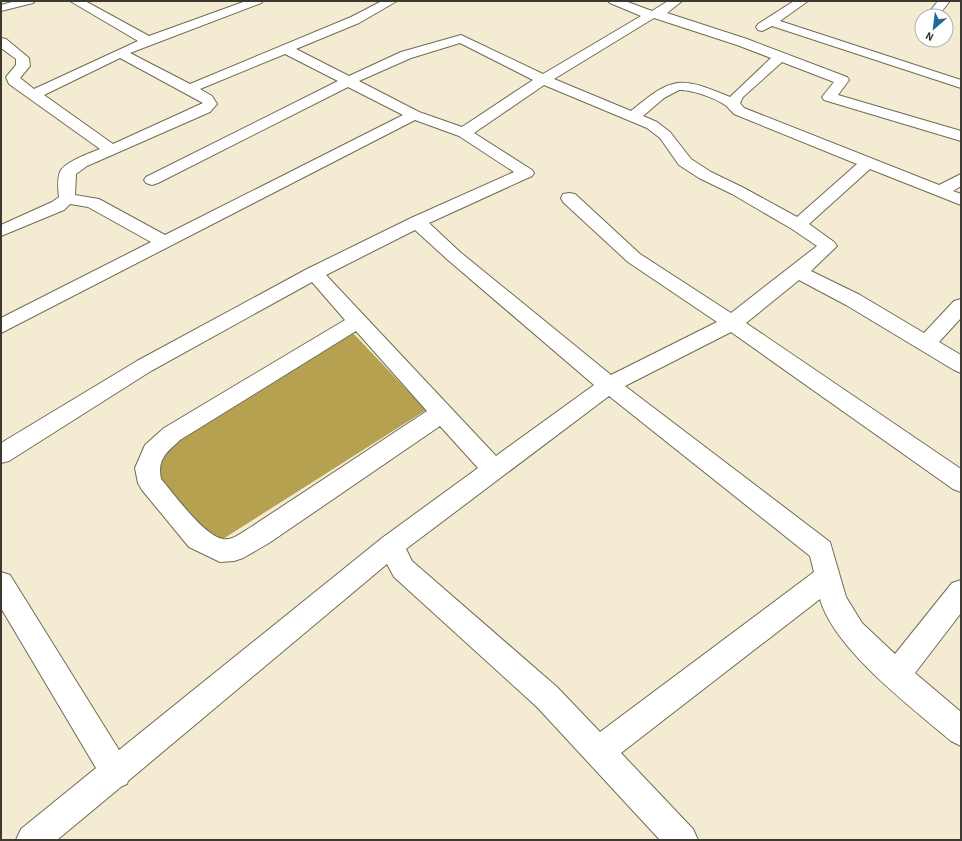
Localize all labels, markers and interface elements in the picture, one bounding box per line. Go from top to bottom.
north arrow [914,8,954,48]
text: N [923,28,936,45]

